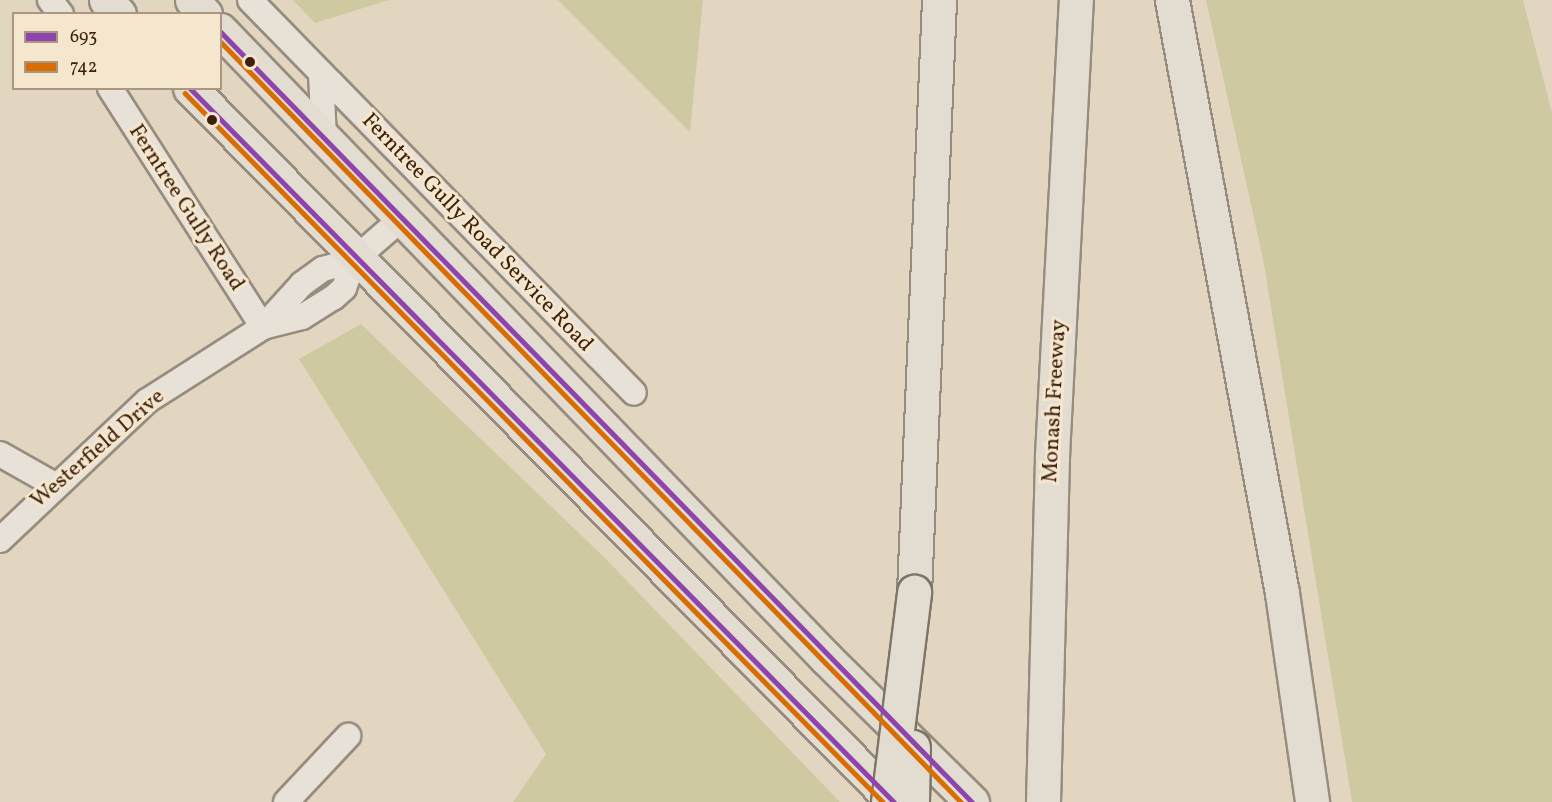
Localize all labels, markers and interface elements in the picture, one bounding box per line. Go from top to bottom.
legend [12,12,222,90]
text: 693 [70,25,97,50]
text: 742 [70,55,97,80]
unlabelled marker [244,56,256,68]
street label: Ferntree Gully Road Service Road [355,108,599,358]
unlabelled marker [206,114,218,126]
street label: Ferntree Gully Road [122,120,250,296]
street label: Monash Freeway [1038,319,1072,483]
street label: Westerfield Drive [26,384,170,514]

